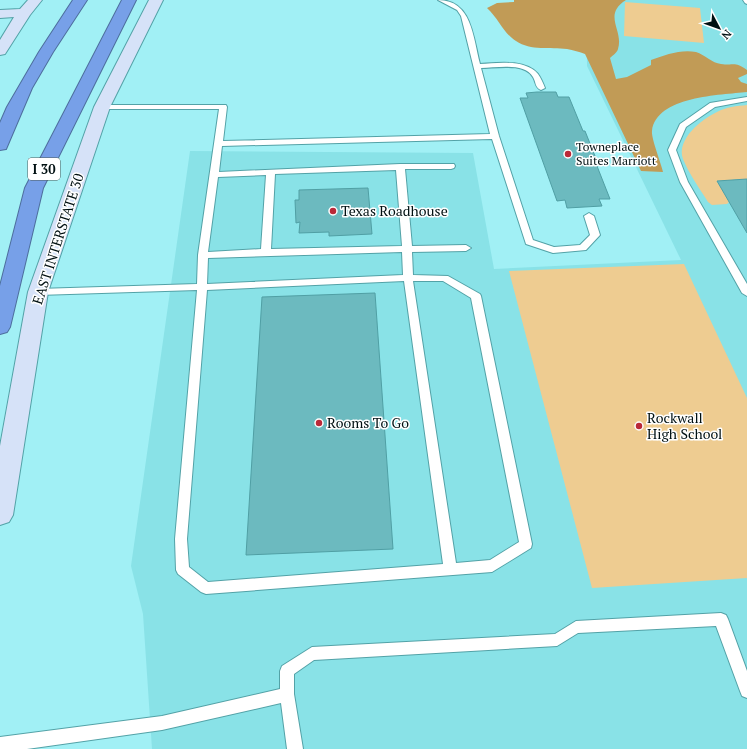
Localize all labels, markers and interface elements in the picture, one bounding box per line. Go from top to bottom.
north arrow [699,8,739,48]
text: N [718,27,735,43]
place label: Towneplace Suites Marriott [576,139,657,168]
marker: Towneplace Suites Marriott [563,149,573,159]
road number: I 30 [28,158,60,180]
street label: EAST INTERSTATE 30 [27,171,88,307]
place label: Texas Roadhouse [341,201,448,220]
marker: Texas Roadhouse [328,206,338,216]
place label: Rockwall High School [647,408,722,443]
place label: Rooms To Go [327,413,409,432]
marker: Rooms To Go [314,418,324,428]
marker: Rockwall High School [634,421,644,431]

